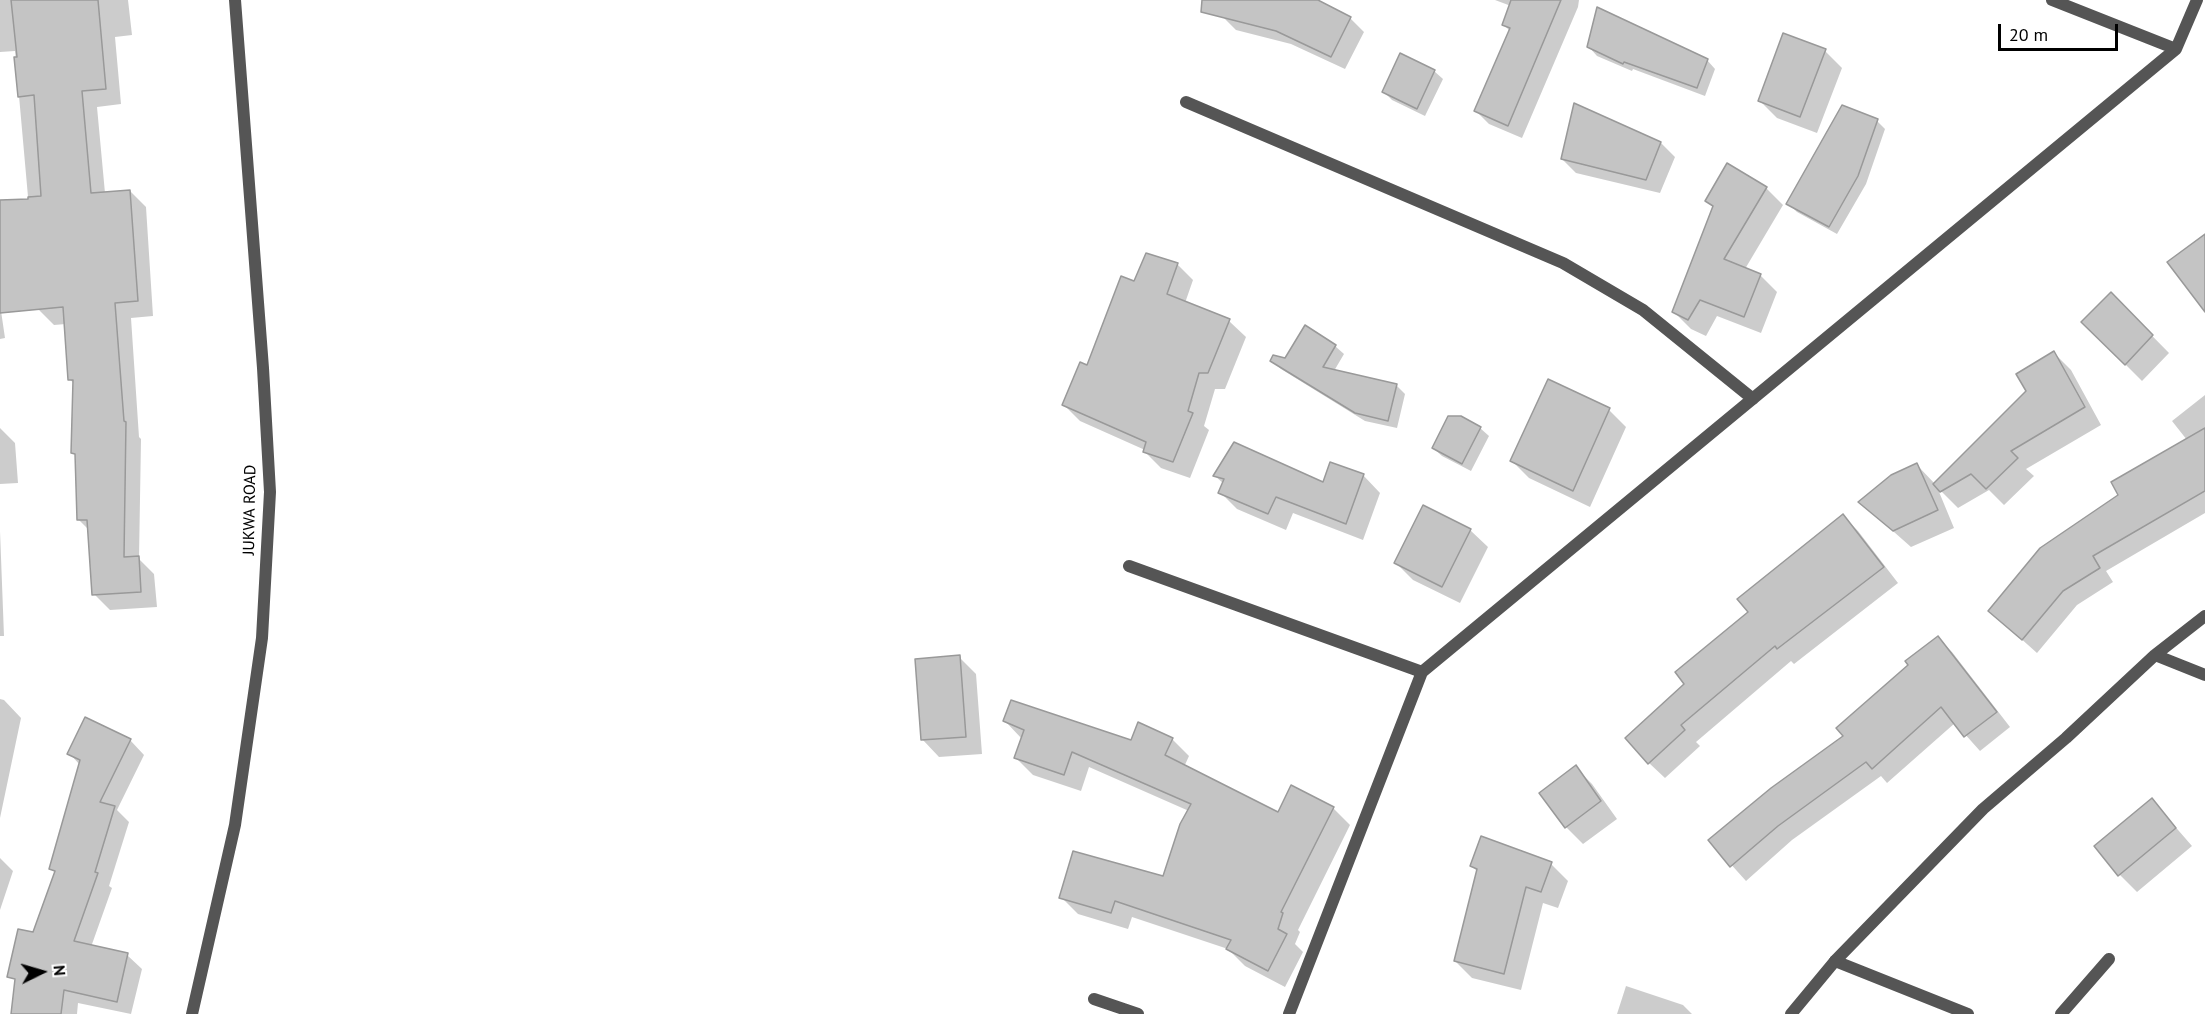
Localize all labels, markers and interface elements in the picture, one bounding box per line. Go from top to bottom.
scale bar [2001,12,2121,50]
text: 20 m [2009,23,2048,46]
street label: JUKWA ROAD [240,465,260,555]
north arrow [12,942,72,1002]
text: N [50,964,70,977]

